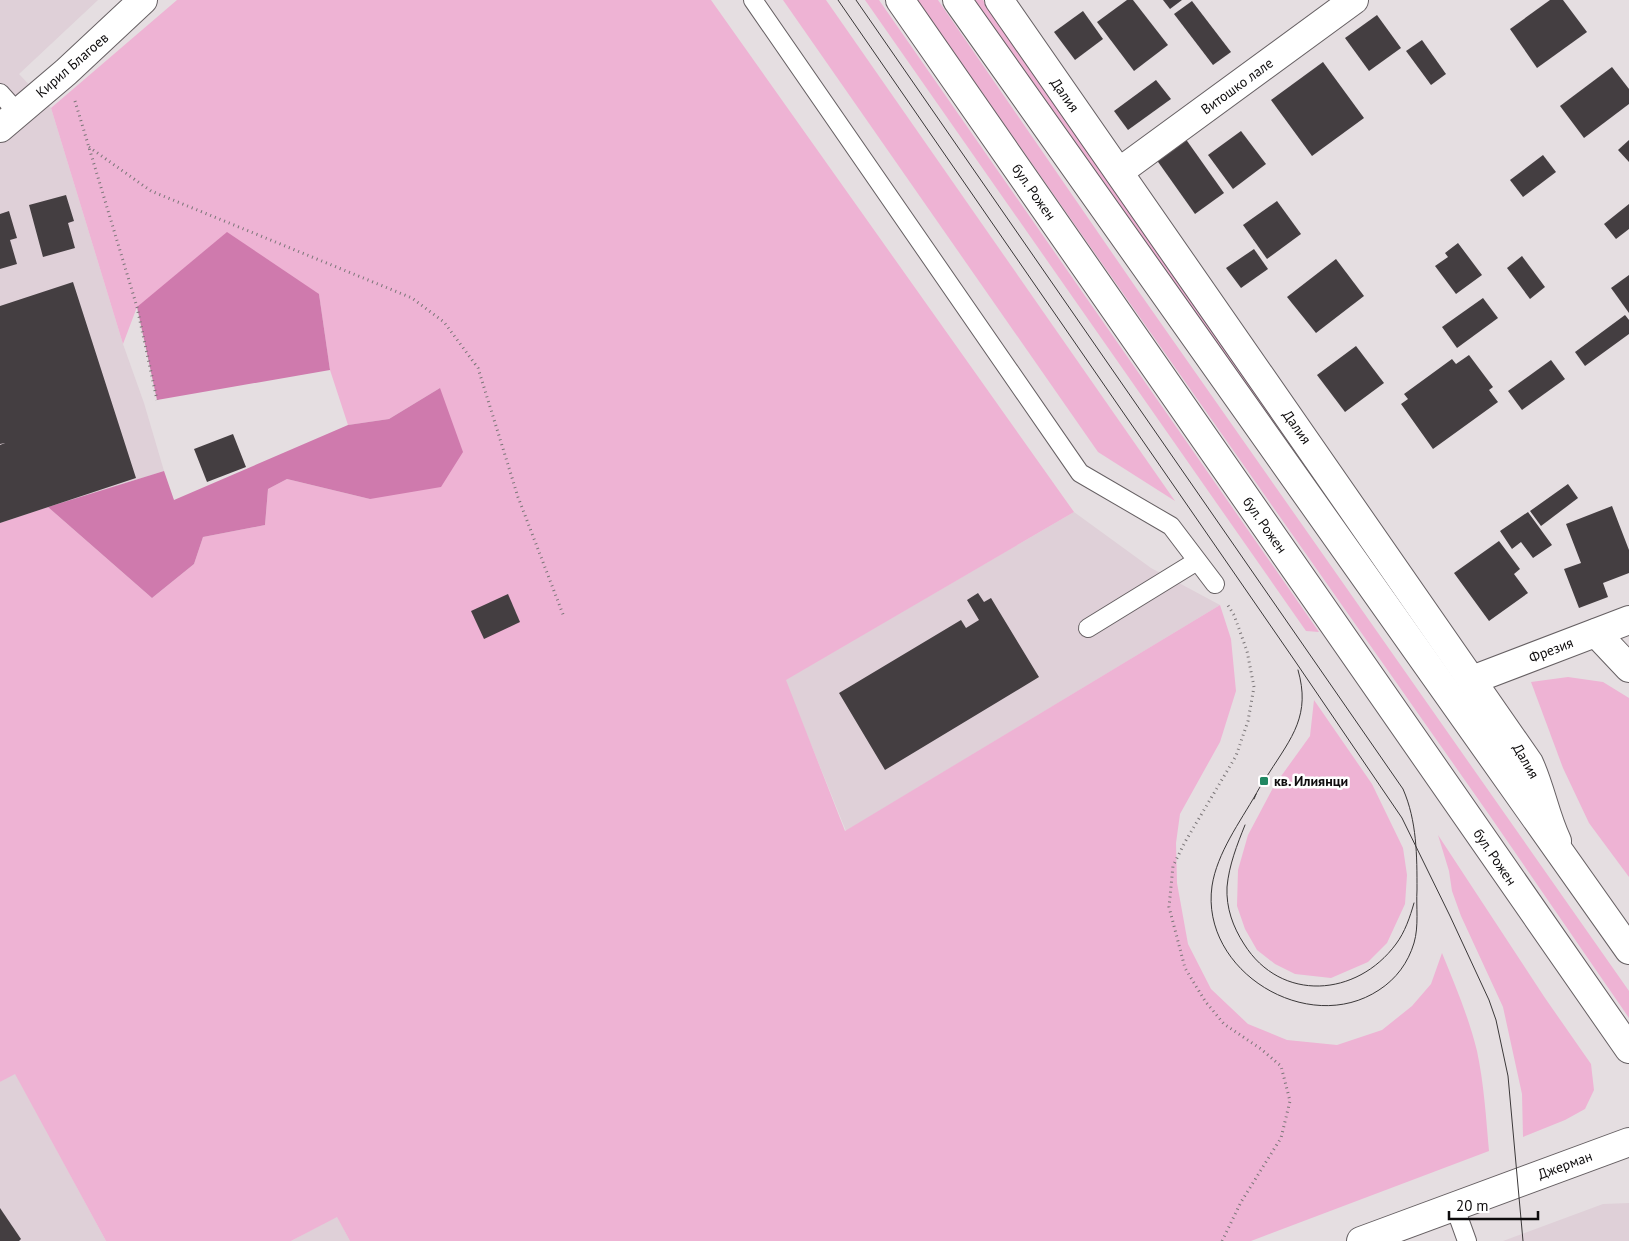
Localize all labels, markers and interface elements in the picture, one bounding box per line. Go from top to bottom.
street label: Кирил Благоев [32,29,112,101]
street label: Витошко лале [1197,54,1277,118]
street label: Далия [1047,74,1083,116]
street label: бул. Рожен [1008,160,1060,224]
street label: Далия [1279,406,1315,448]
street label: бул. Рожен [1239,493,1291,557]
street label: Фрезия [1526,633,1576,667]
street label: Далия [1509,740,1543,782]
place label: кв. Илиянци [1274,772,1348,790]
marker: кв. Илиянци [1258,775,1270,787]
street label: бул. Рожен [1469,825,1521,889]
street label: Джерман [1535,1147,1595,1183]
scale bar [1449,1188,1538,1220]
text: 20 m [1456,1196,1489,1215]

